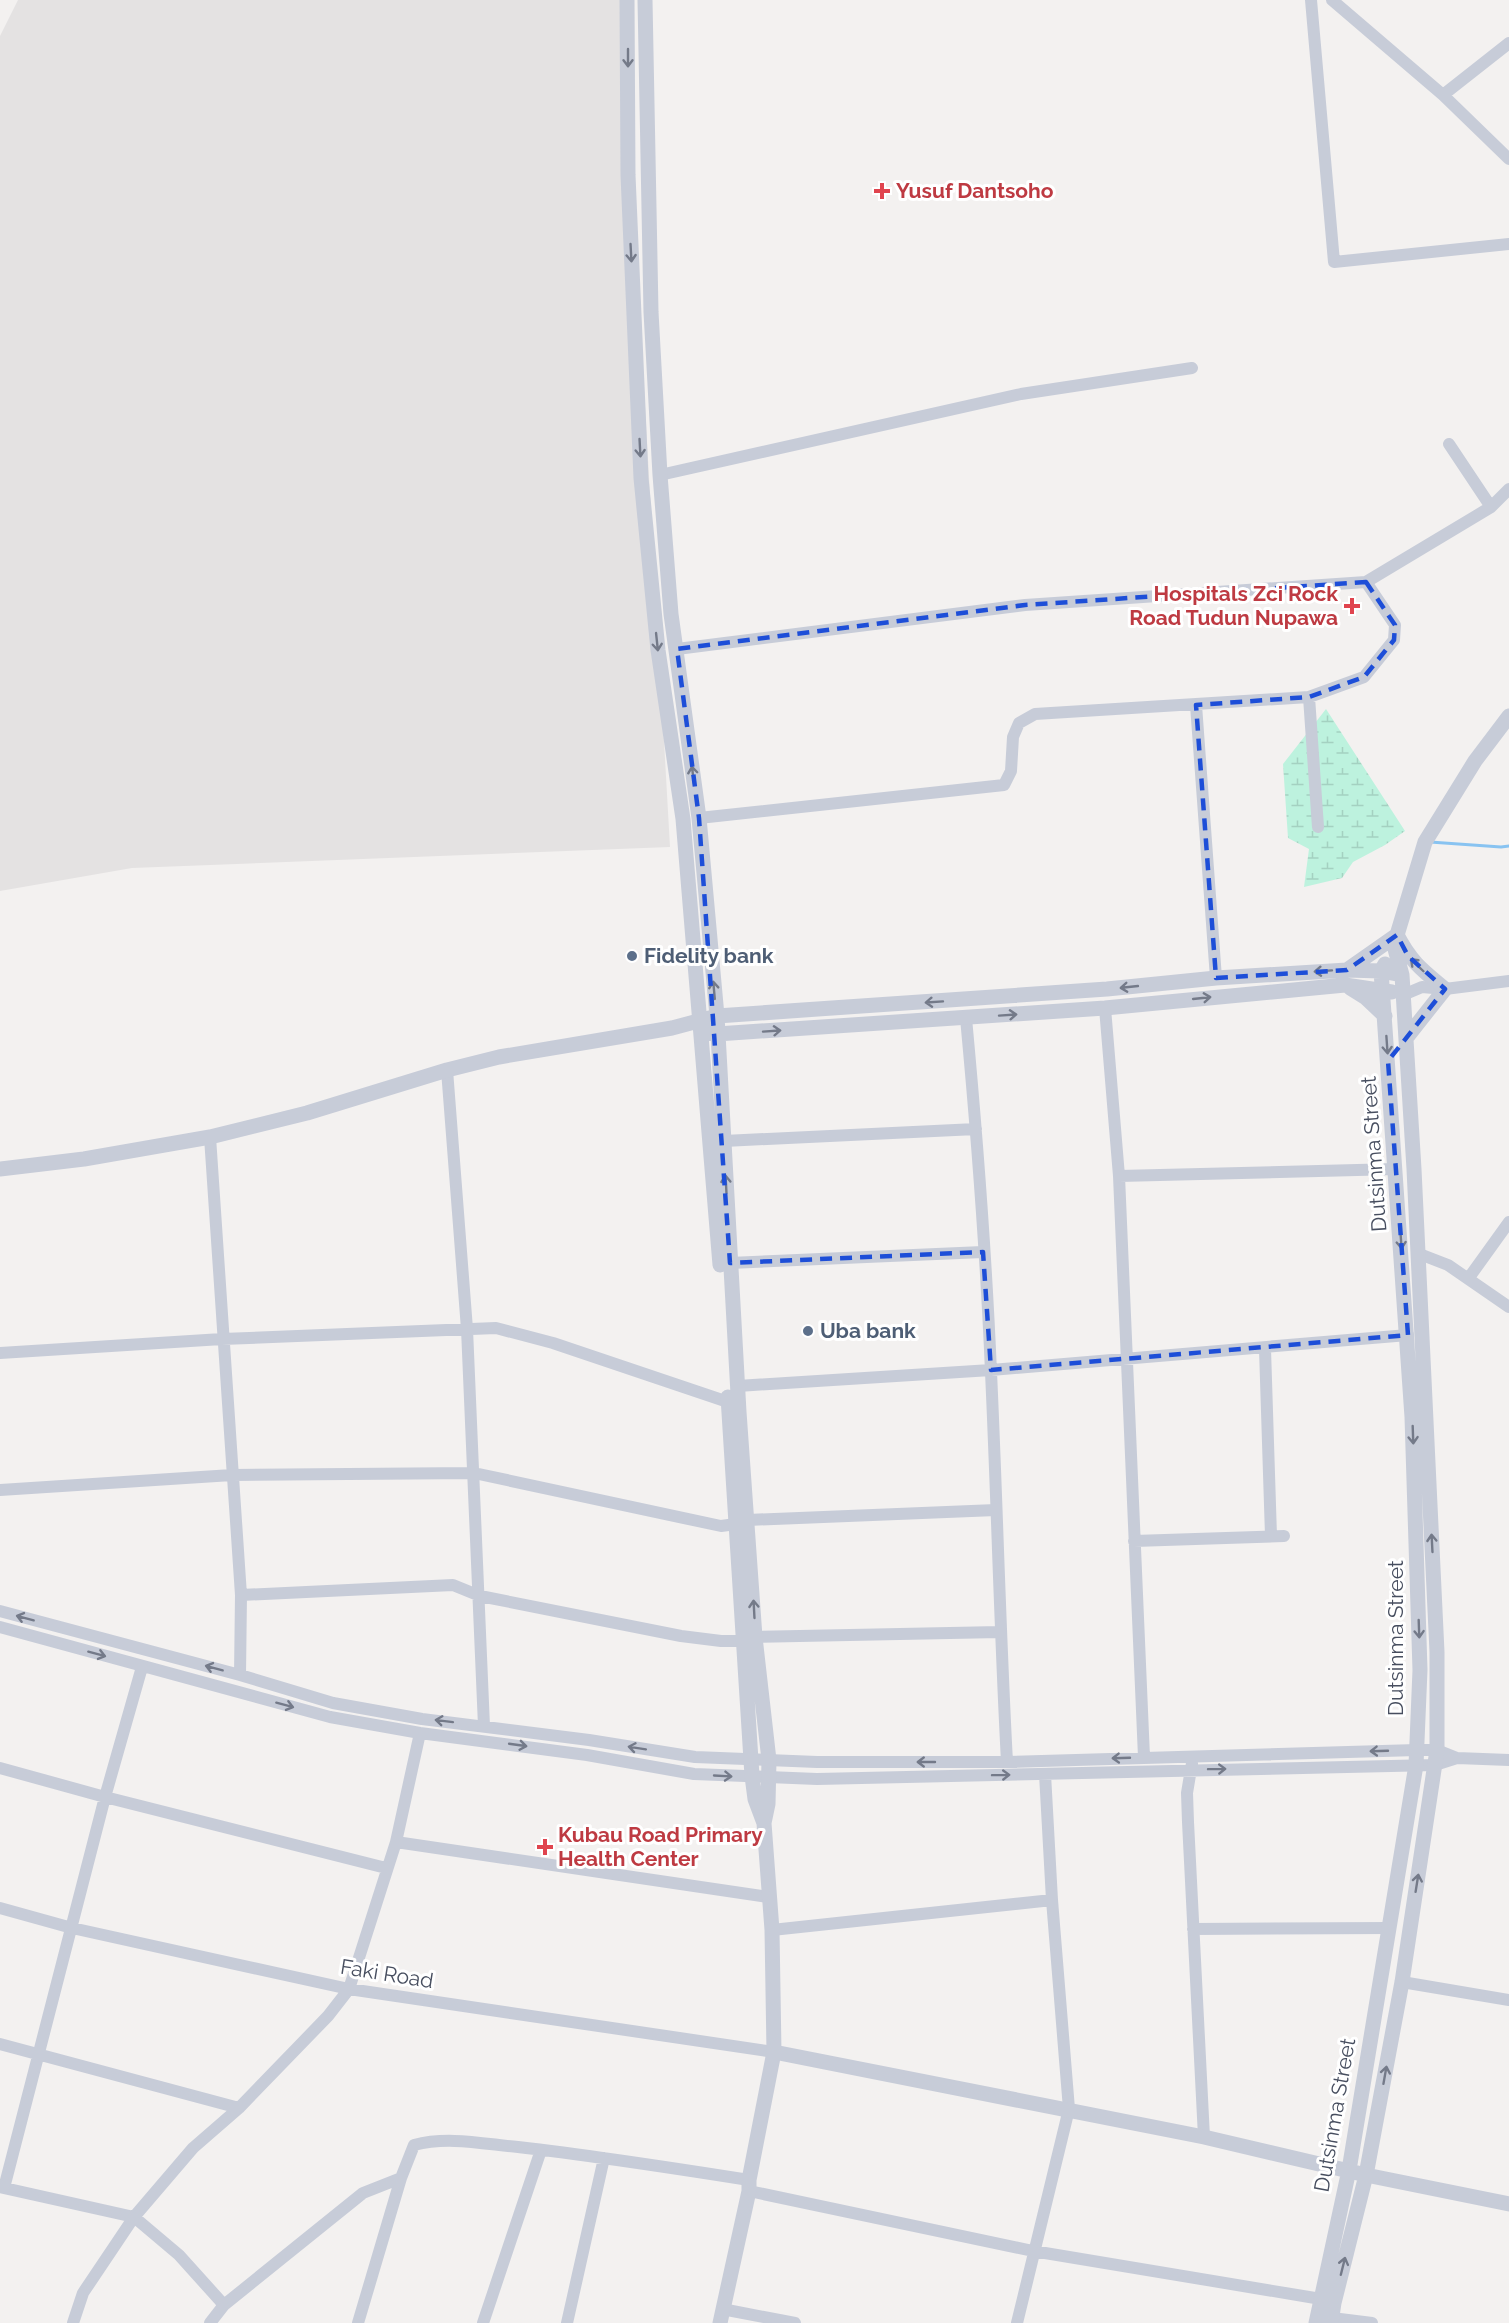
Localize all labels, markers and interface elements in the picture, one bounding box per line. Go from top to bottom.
one-way arrow [622,48,634,68]
place label: Yusuf Dantsoho [896,178,1054,203]
marker: Yusuf Dantsoho [873,182,891,200]
one-way arrow [626,243,637,263]
one-way arrow [634,438,645,458]
place label: Hospitals Zci Rock Road Tudun Nupawa [1129,581,1338,630]
marker: Hospitals Zci Rock Road Tudun Nupawa [1343,597,1361,615]
one-way arrow [652,632,663,652]
one-way arrow [688,765,699,785]
place label: Fidelity bank [644,943,774,968]
marker: Fidelity bank [625,949,639,963]
one-way arrow [1410,958,1425,973]
one-way arrow [1314,966,1334,977]
one-way arrow [708,980,719,1000]
one-way arrow [1119,982,1139,993]
one-way arrow [1192,992,1212,1003]
one-way arrow [925,996,945,1007]
one-way arrow [998,1009,1018,1020]
one-way arrow [761,1025,781,1036]
one-way arrow [1382,1035,1393,1055]
street label: Dutsinma Street [1356,1075,1391,1233]
one-way arrow [721,1175,732,1195]
one-way arrow [1395,1229,1406,1249]
place label: Uba bank [820,1318,916,1343]
marker: Uba bank [801,1324,815,1338]
one-way arrow [1407,1424,1419,1444]
one-way arrow [1426,1533,1437,1553]
street label: Dutsinma Street [1383,1560,1408,1716]
one-way arrow [748,1600,759,1620]
one-way arrow [16,1612,35,1623]
one-way arrow [1414,1619,1425,1639]
one-way arrow [87,1649,106,1660]
one-way arrow [205,1662,224,1674]
one-way arrow [275,1700,294,1711]
one-way arrow [435,1715,455,1726]
one-way arrow [508,1740,528,1751]
one-way arrow [628,1742,648,1753]
one-way arrow [1370,1745,1390,1756]
one-way arrow [1112,1753,1132,1764]
one-way arrow [917,1756,937,1768]
one-way arrow [1207,1764,1227,1775]
one-way arrow [991,1769,1011,1780]
one-way arrow [713,1770,733,1781]
place label: Kubau Road Primary Health Center [558,1822,763,1871]
marker: Kubau Road Primary Health Center [536,1838,554,1856]
one-way arrow [1412,1874,1423,1894]
street label: Faki Road [339,1954,435,1993]
street label: Dutsinma Street [1309,2036,1360,2194]
one-way arrow [1379,2066,1390,2086]
one-way arrow [1338,2257,1350,2276]

